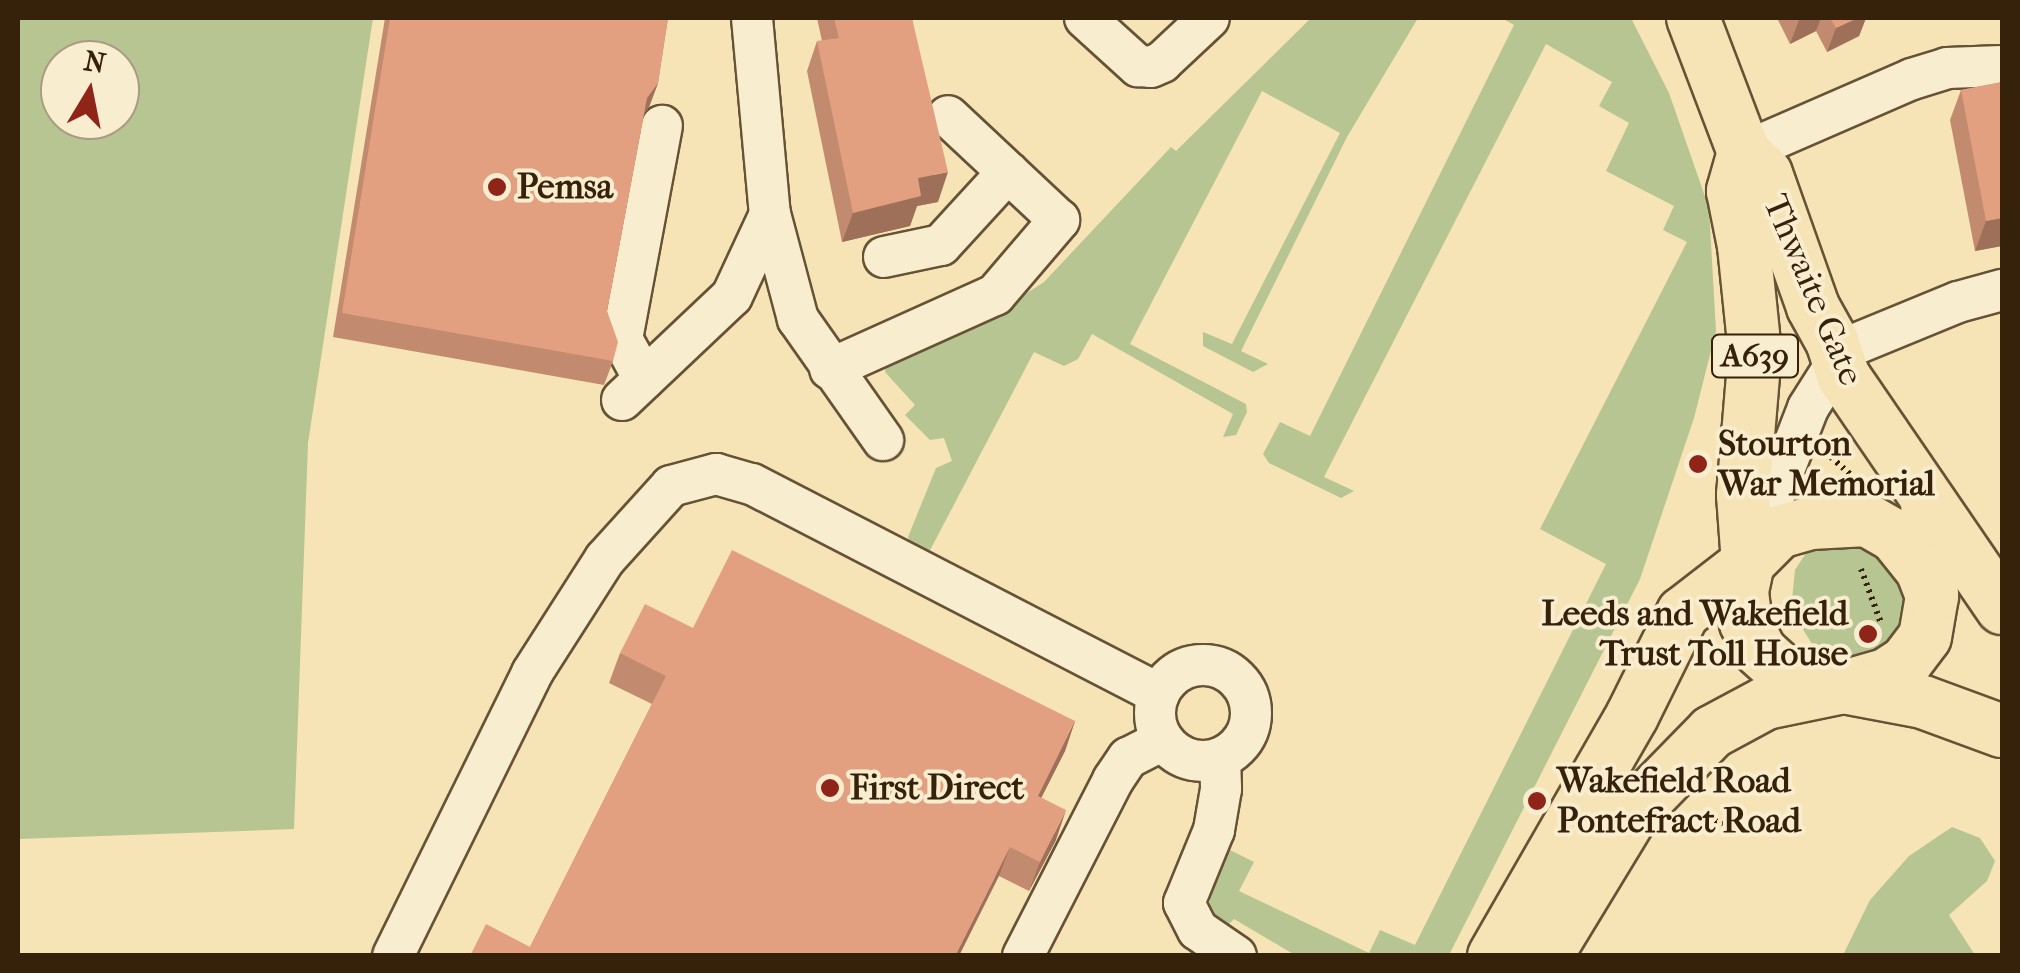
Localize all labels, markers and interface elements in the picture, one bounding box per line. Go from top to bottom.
north arrow [40,40,140,140]
text: N [82,44,108,80]
place label: Pemsa [517,166,613,208]
marker: Pemsa [486,176,508,198]
street label: Thwaite Gate [1754,188,1872,392]
road number: A639 [1710,329,1800,383]
place label: Stourton War Memorial [1718,423,1935,505]
marker: Stourton War Memorial [1687,453,1709,475]
place label: Leeds and Wakefield Trust Toll House [1542,593,1848,675]
marker: Leeds and Wakefield Trust Toll House [1857,623,1879,645]
place label: Wakefield Road Pontefract Road [1557,760,1801,842]
place label: First Direct [850,767,1024,809]
marker: First Direct [819,777,841,799]
marker: Wakefield Road Pontefract Road [1526,790,1548,812]

